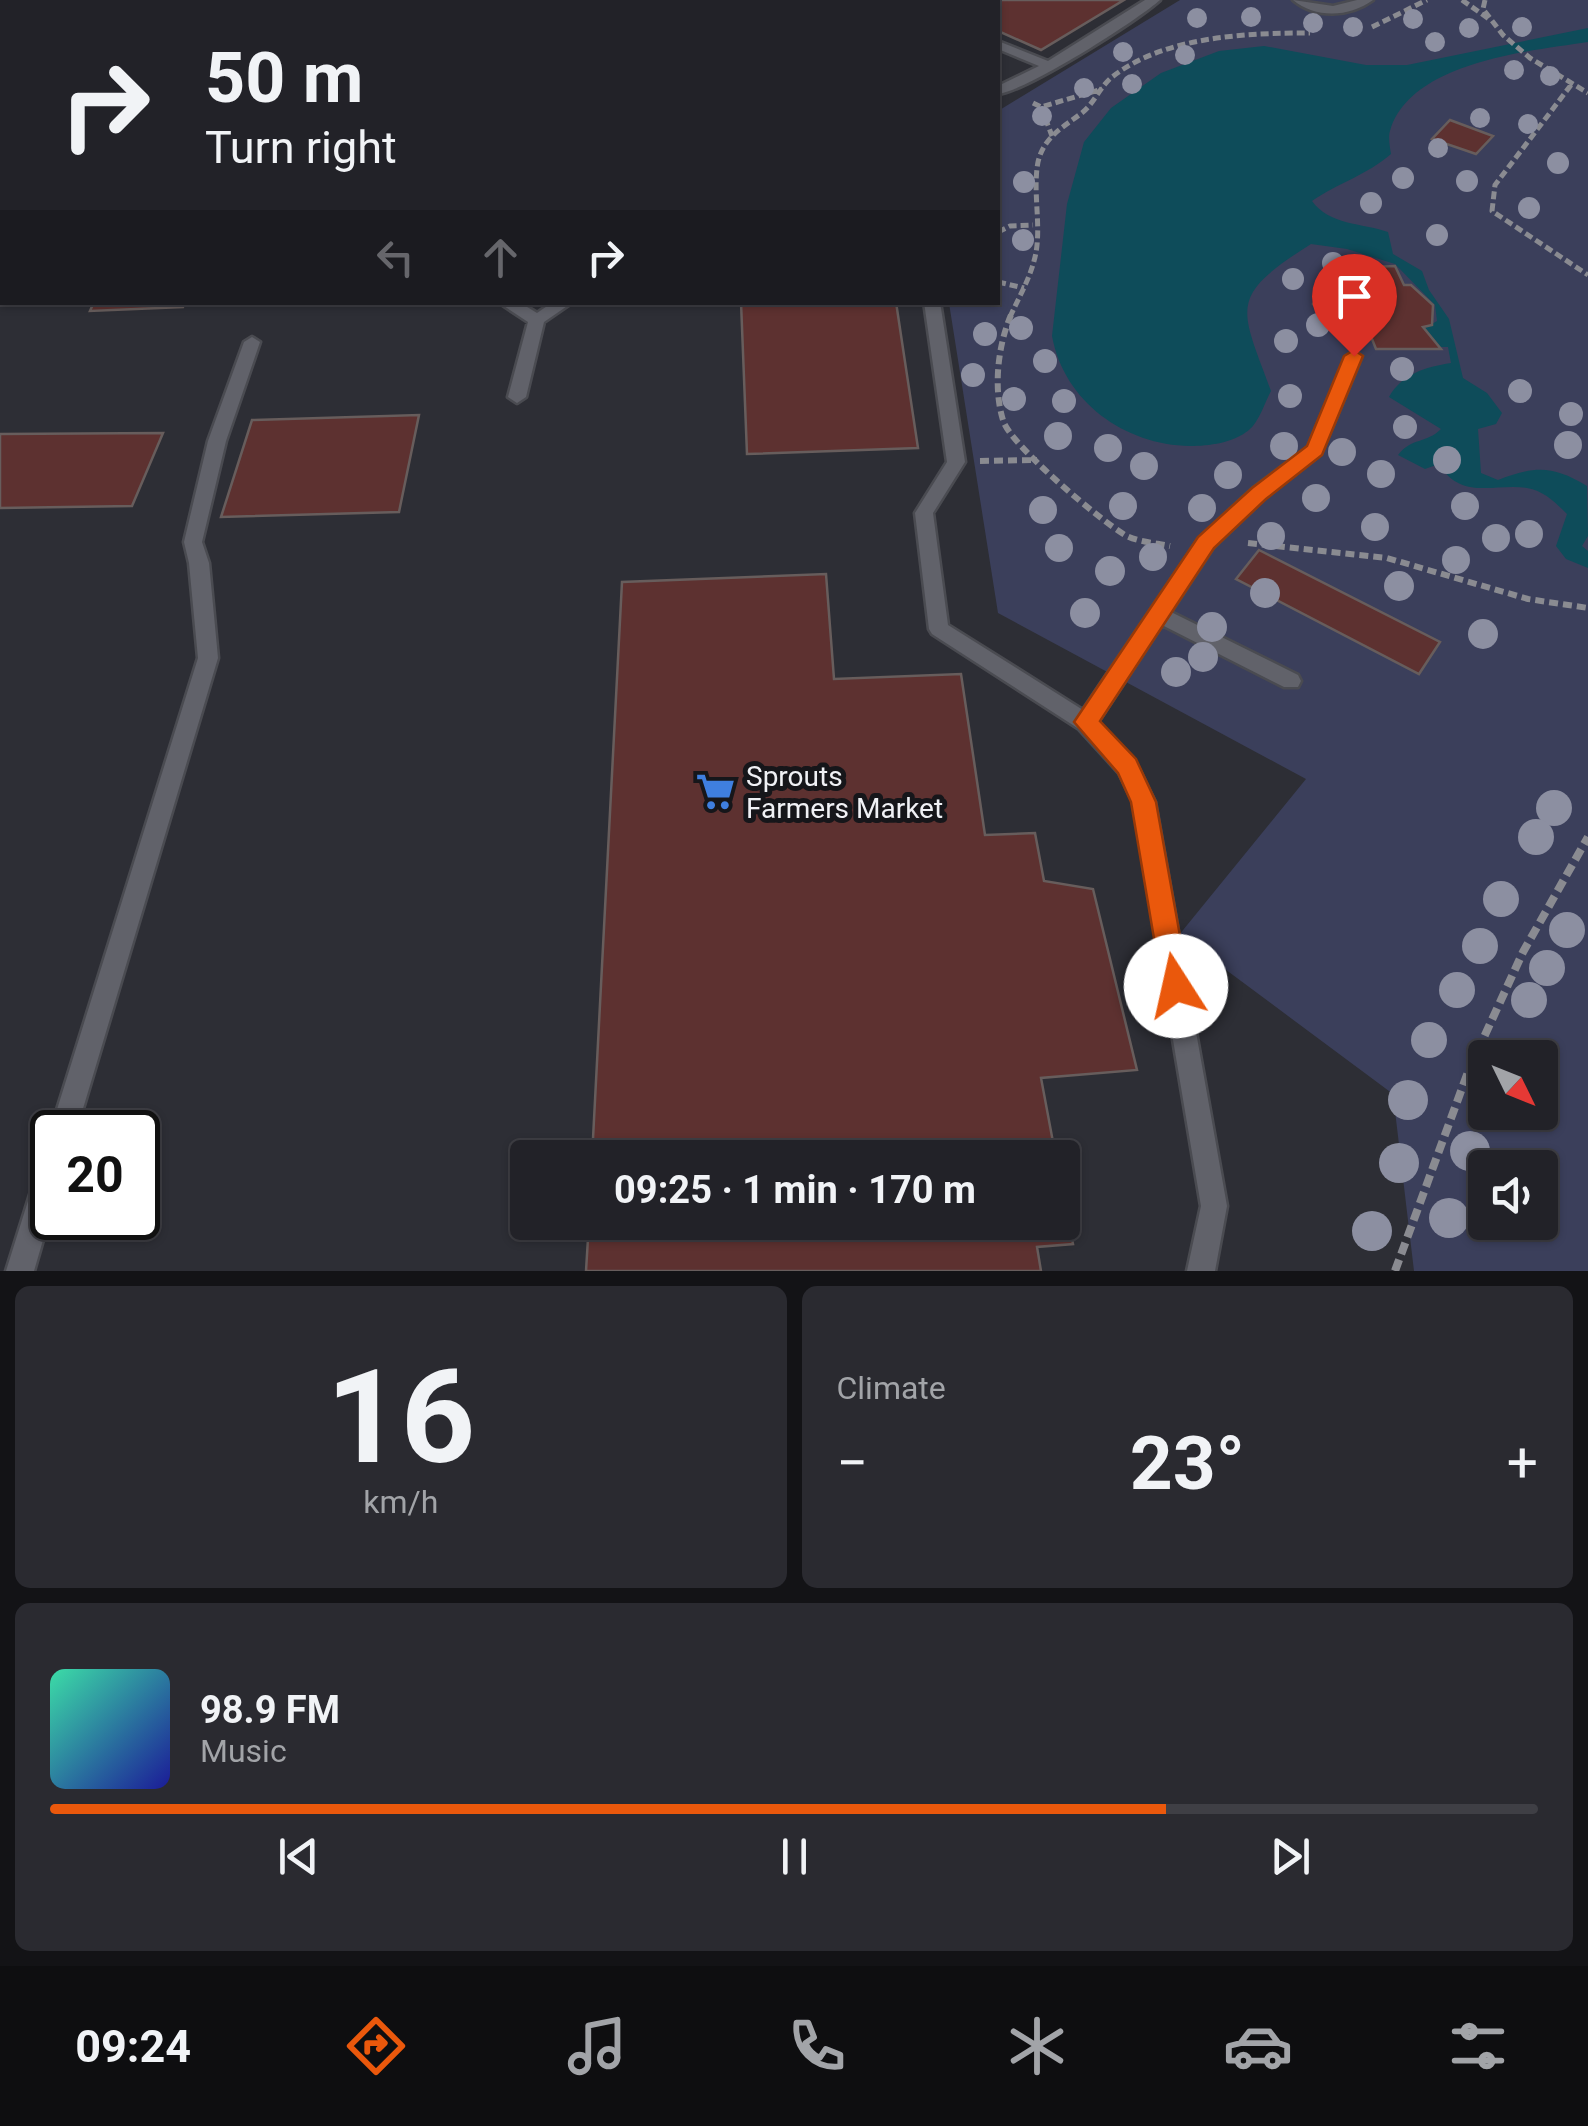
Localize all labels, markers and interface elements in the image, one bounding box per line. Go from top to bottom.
text: 50 m [205,37,363,119]
icon: right [40,40,170,170]
text: Turn right [205,121,397,174]
icon: left [368,230,423,285]
icon: ahead [473,230,528,285]
icon: right [578,230,633,285]
pin [1312,254,1397,357]
icon: arrive [1327,269,1382,324]
place label: Sprouts Farmers Market [746,760,943,825]
supermarket icon: Sprouts Farmers Market [695,771,737,813]
position arrow [1124,934,1228,1038]
north arrow [1468,1040,1558,1130]
map controls [1468,1040,1558,1240]
speed limit sign: 20 [30,1110,160,1240]
button: sound [1468,1150,1558,1240]
text: 09:25 · 1 min · 170 m [614,1168,976,1212]
text: 16 [326,1341,475,1494]
text: Climate [837,1369,946,1407]
text: 23° [1130,1419,1245,1507]
text: − [837,1431,868,1495]
text: + [1507,1431,1538,1495]
text: km/h [363,1483,438,1521]
text: 98.9 FM [200,1688,340,1732]
text: Music [200,1732,287,1770]
icon: previous [271,1829,326,1884]
icon: pause [767,1829,822,1884]
icon: next [1263,1829,1318,1884]
icon: directions [341,2011,411,2081]
icon: music [562,2011,632,2081]
icon: phone [782,2011,852,2081]
icon: climate [1002,2011,1072,2081]
icon: car [1223,2011,1293,2081]
icon: filters [1443,2011,1513,2081]
text: 09:24 [75,2020,191,2073]

